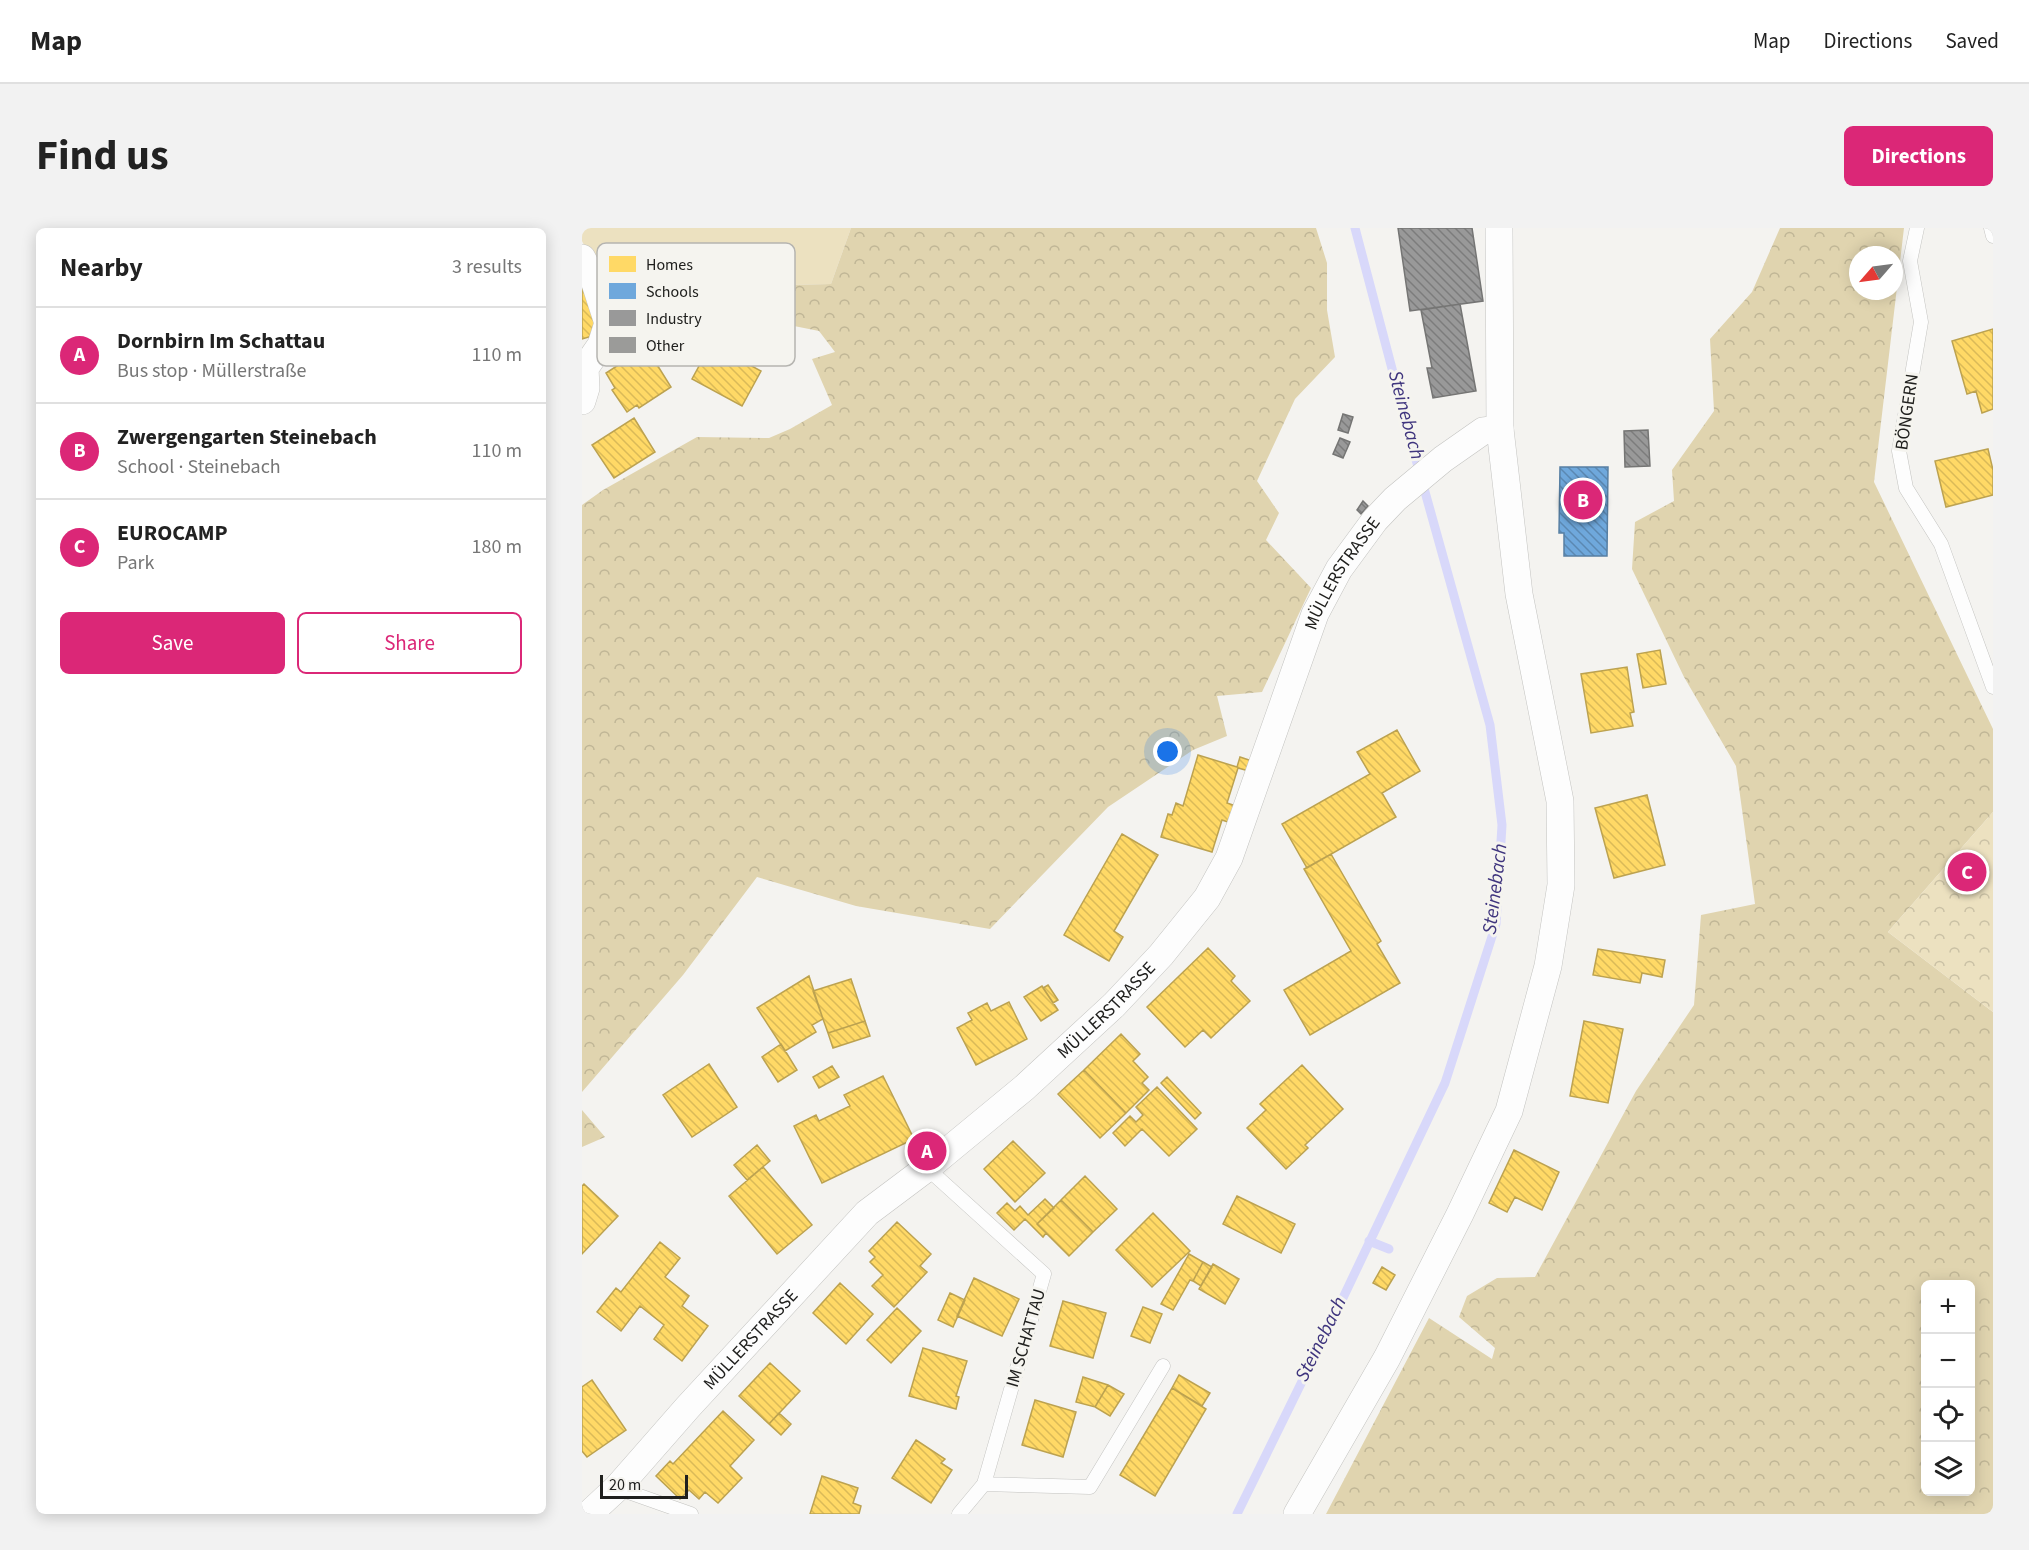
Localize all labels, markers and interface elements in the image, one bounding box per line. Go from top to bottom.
text: Map [30,21,82,61]
text: Map [1753,26,1791,56]
text: Directions [1824,26,1912,56]
text: Saved [1945,26,1999,56]
text: Find us [36,126,169,186]
button: Directions [1844,126,1993,186]
legend [597,243,795,366]
north arrow [1849,246,1903,300]
text: Nearby [60,249,143,286]
text: 3 results [452,253,522,281]
text: Homes [646,254,693,276]
text: Schools [646,281,699,303]
text: Industry [646,308,702,330]
text: Dornbirn Im Schattau [117,325,325,357]
text: Other [646,335,685,357]
text: A [74,341,85,369]
text: 110 m [472,341,522,369]
text: Bus stop · Müllerstraße [117,357,307,385]
water label: Steinebach [1381,367,1431,463]
street label: BÖNGERN [1889,372,1925,452]
text: Zwergengarten Steinebach [117,421,377,453]
text: B [73,437,86,465]
text: 110 m [472,437,522,465]
text: School · Steinebach [117,453,281,481]
pin: B [1564,478,1602,522]
street label: MÜLLERSTRASSE [1298,511,1386,633]
text: EUROCAMP [117,517,228,549]
text: C [74,533,85,561]
text: 180 m [472,533,522,561]
text: Park [117,549,154,577]
button: Save [60,612,285,674]
button: Share [297,612,522,674]
your location [1153,737,1182,766]
water label: Steinebach [1476,842,1514,936]
pin: C [1948,850,1986,894]
street label: MÜLLERSTRASSE [1051,956,1161,1064]
pin: A [908,1128,946,1174]
map controls [1921,1280,1975,1496]
button: + [1921,1280,1975,1334]
street label: MÜLLERSTRASSE [697,1283,803,1395]
street label: IM SCHATTAU [1000,1286,1052,1390]
water label: Steinebach [1288,1292,1354,1386]
button: − [1921,1334,1975,1388]
button: locate [1921,1388,1975,1442]
button: layers [1921,1442,1975,1496]
scale bar [600,1472,688,1500]
text: 20 m [609,1474,641,1496]

